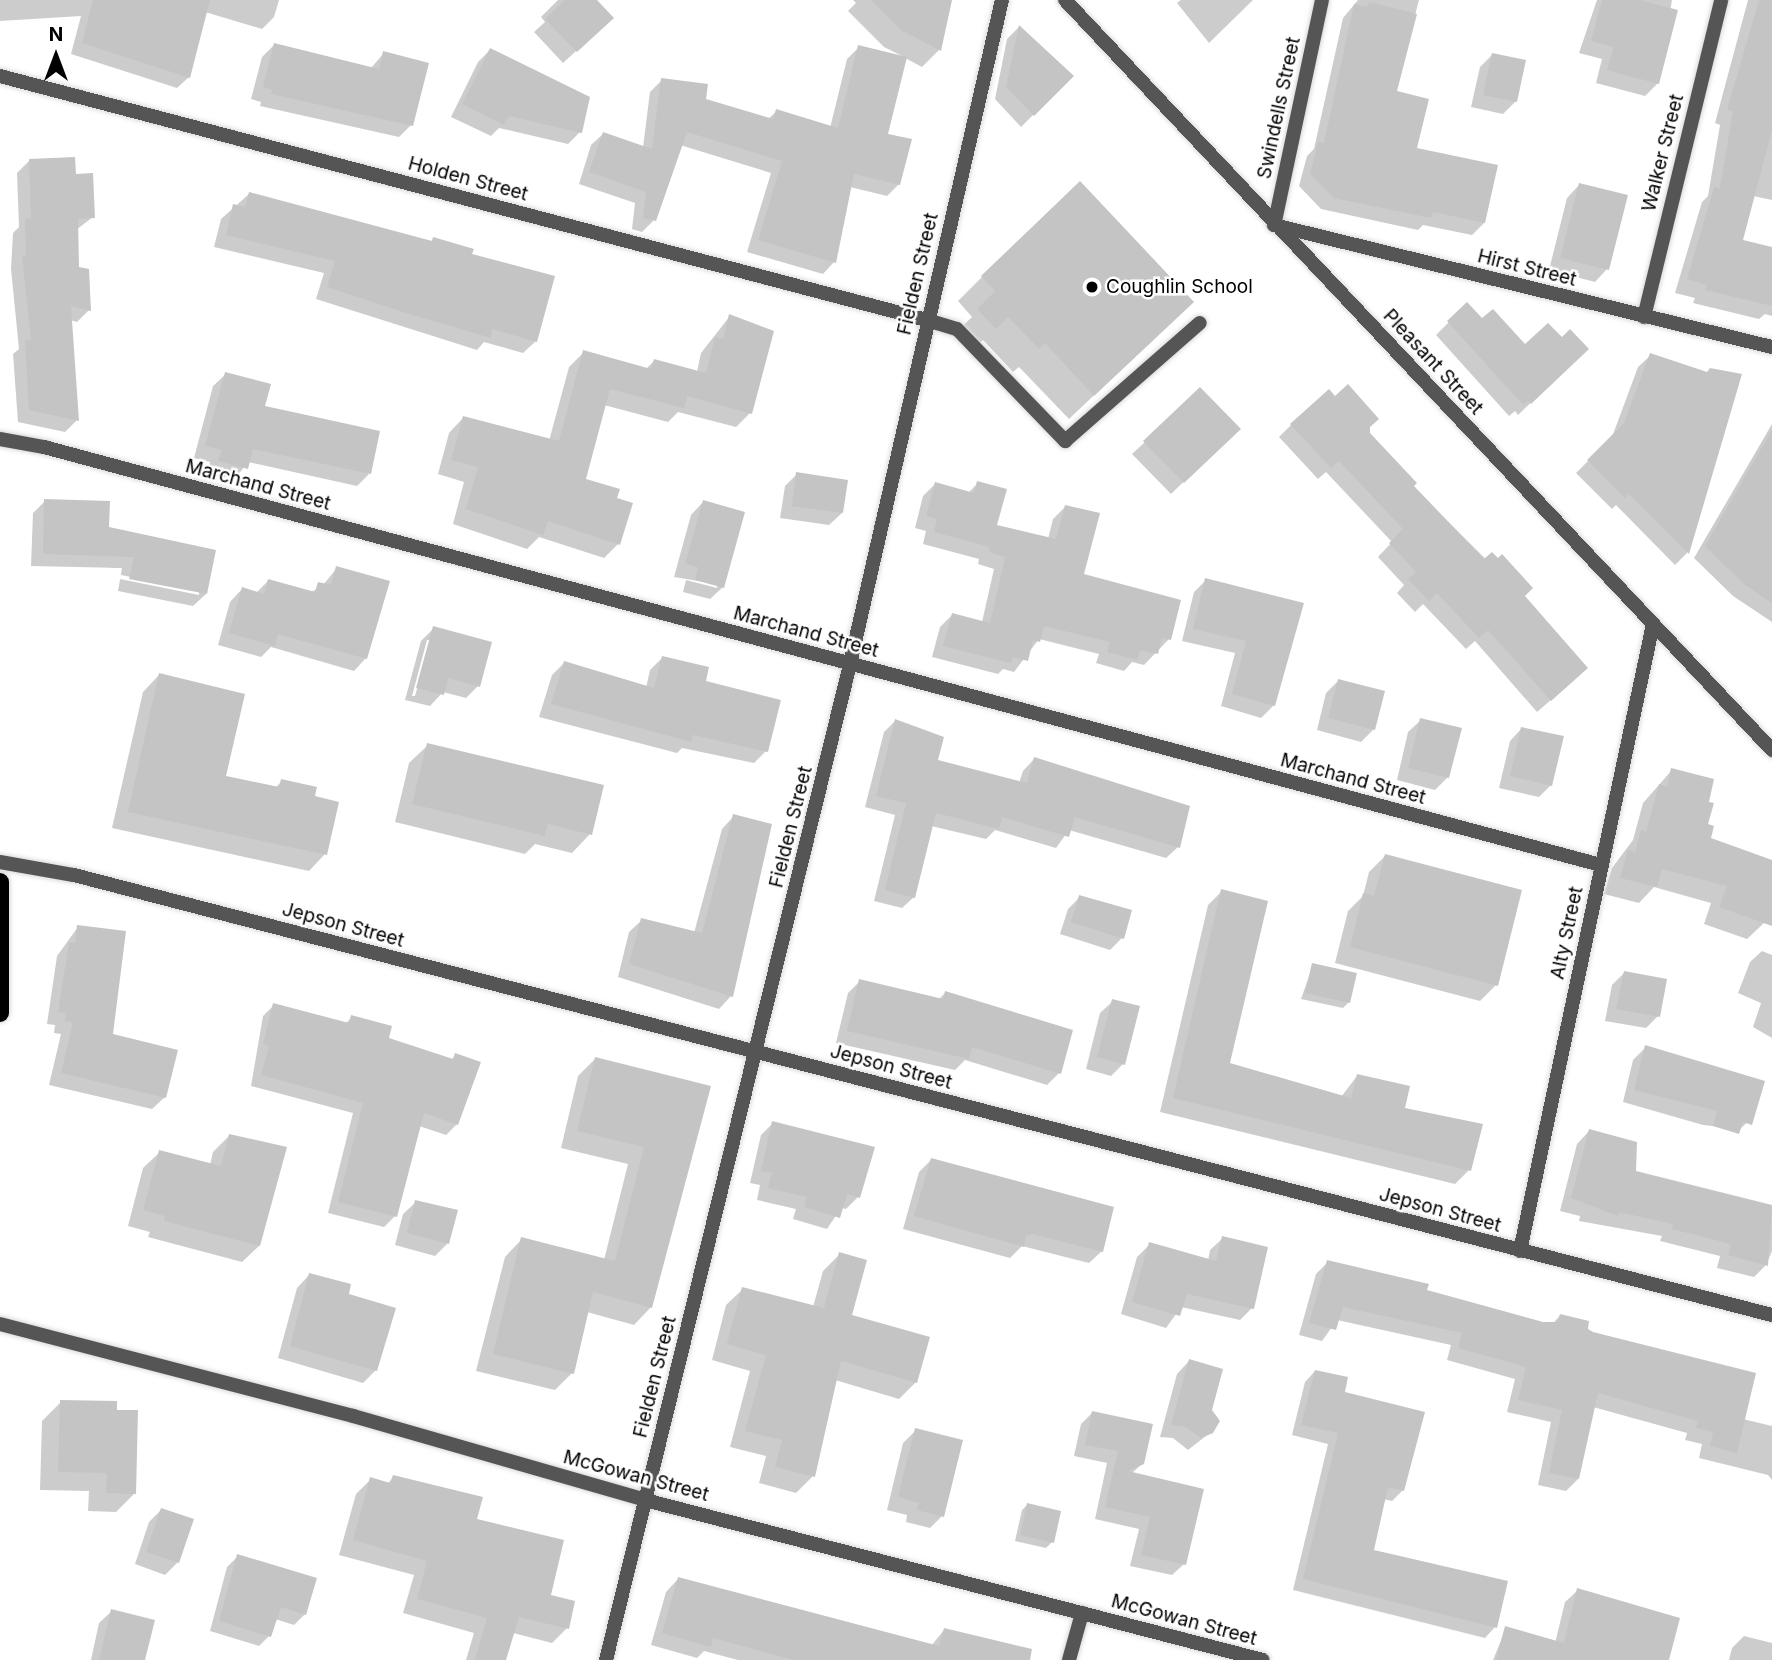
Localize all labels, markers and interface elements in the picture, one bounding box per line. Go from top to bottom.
north arrow [21,21,91,91]
text: N [49,23,63,46]
street label: Swindells Street [1253,35,1305,181]
street label: Walker Street [1637,92,1689,214]
street label: Holden Street [406,152,530,206]
street label: Fielden Street [893,211,943,337]
street label: Hirst Street [1475,245,1579,291]
place label: Coughlin School [1106,276,1253,298]
marker: Coughlin School [1084,279,1100,295]
street label: Pleasant Street [1378,305,1488,419]
street label: Marchand Street [183,455,333,515]
street label: Marchand Street [731,602,881,662]
street label: Marchand Street [1278,749,1428,809]
street label: Fielden Street [765,764,817,890]
street label: Alty Street [1546,885,1588,981]
street label: Jepson Street [280,898,406,952]
street label: Jepson Street [828,1040,954,1094]
street label: Jepson Street [1377,1183,1503,1237]
street label: Fielden Street [629,1314,681,1440]
street label: McGowan Street [561,1446,711,1506]
street label: McGowan Street [1109,1590,1259,1650]

